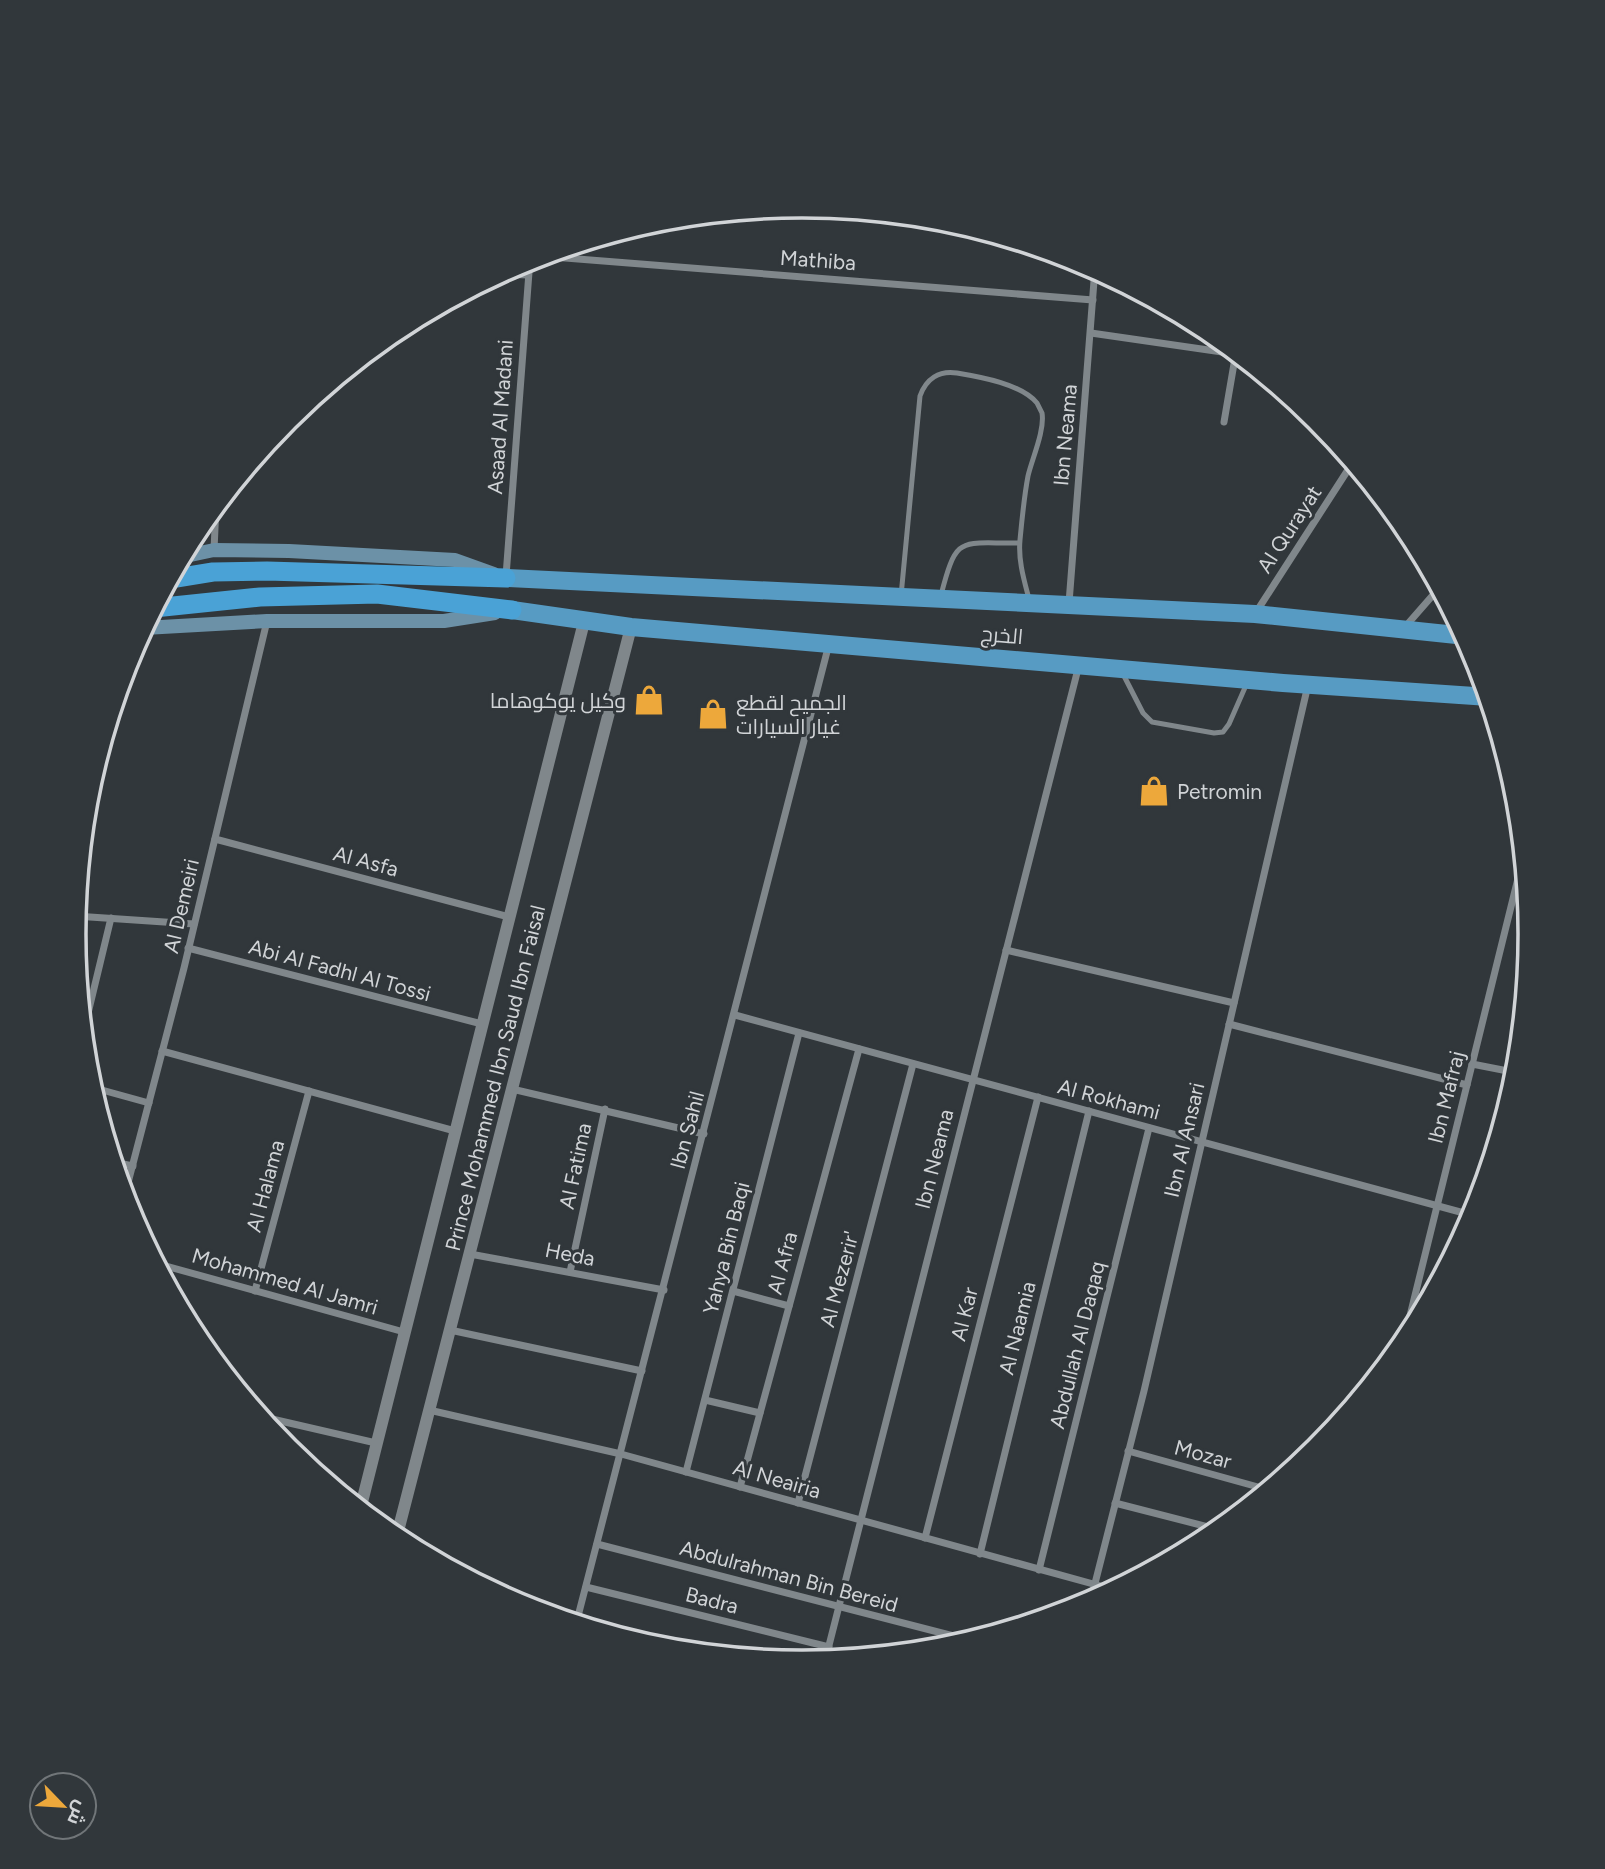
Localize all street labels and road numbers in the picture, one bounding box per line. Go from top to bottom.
street label: Mathiba [779,245,857,275]
street label: Asaad Al Madani [482,339,518,495]
street label: Ibn Neama [1048,383,1082,487]
street label: Al Qurayat [1251,481,1327,577]
street label: الخرج [980,621,1024,651]
street label: Al Asfa [331,840,401,882]
street label: Al Demeiri [158,856,204,956]
street label: Prince Mohammed Ibn Saud Ibn Faisal [440,903,550,1253]
street label: Abi Al Fadhl Al Tossi [246,934,434,1006]
street label: Ibn Mafraj [1422,1048,1470,1146]
street label: Al Rokhami [1055,1073,1163,1125]
street label: Ibn Al Ansari [1159,1080,1209,1200]
street label: Ibn Sahil [665,1088,709,1172]
street label: Ibn Neama [910,1107,958,1211]
street label: Al Fatima [554,1121,596,1211]
street label: Al Halama [241,1137,289,1235]
street label: Yahya Bin Baqi [697,1179,755,1317]
street label: Al Mezerir' [814,1228,864,1330]
street label: Al Afra [762,1229,802,1297]
street label: Heda [543,1237,597,1271]
street label: Mohammed Al Jamri [189,1242,381,1320]
street label: Abdullah Al Daqaq [1044,1259,1110,1431]
street label: Al Naamia [993,1279,1041,1377]
street label: Al Kar [945,1285,983,1343]
street label: Mozar [1172,1434,1234,1474]
street label: Al Neairia [730,1455,824,1503]
street label: Abdulrahman Bin Bereid [677,1535,901,1617]
street label: Badra [683,1581,741,1619]

